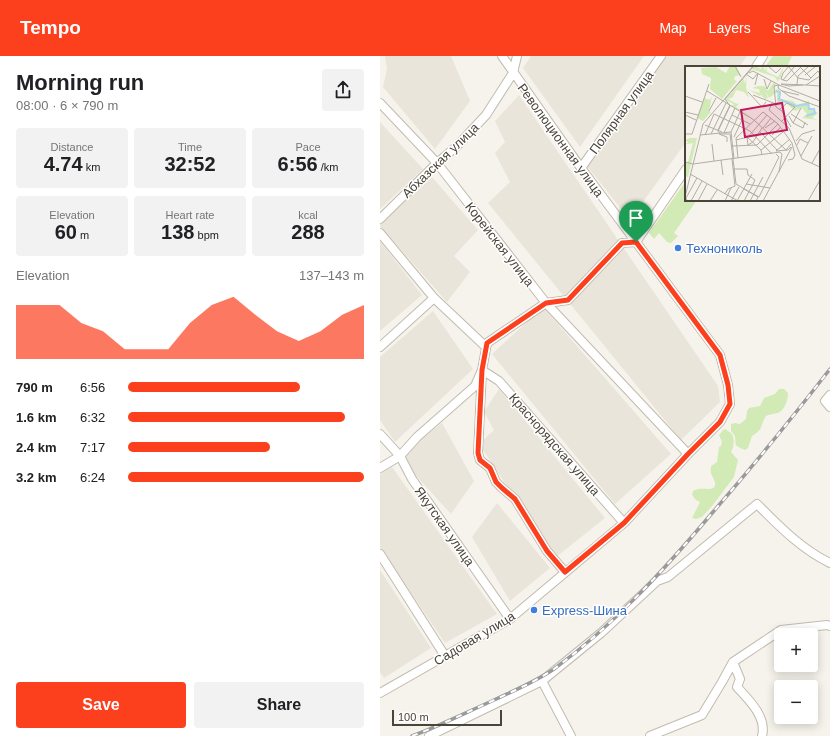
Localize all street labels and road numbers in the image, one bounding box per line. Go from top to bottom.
street label: Полярная улица [586,67,657,157]
street label: Революционная улица [514,81,607,200]
street label: Абхазская улица [399,119,482,201]
street label: Корейская улица [462,199,538,290]
street label: Краснорядская улица [506,390,604,499]
street label: Якутская улица [412,484,478,570]
street label: Садовая улица [431,608,518,669]

